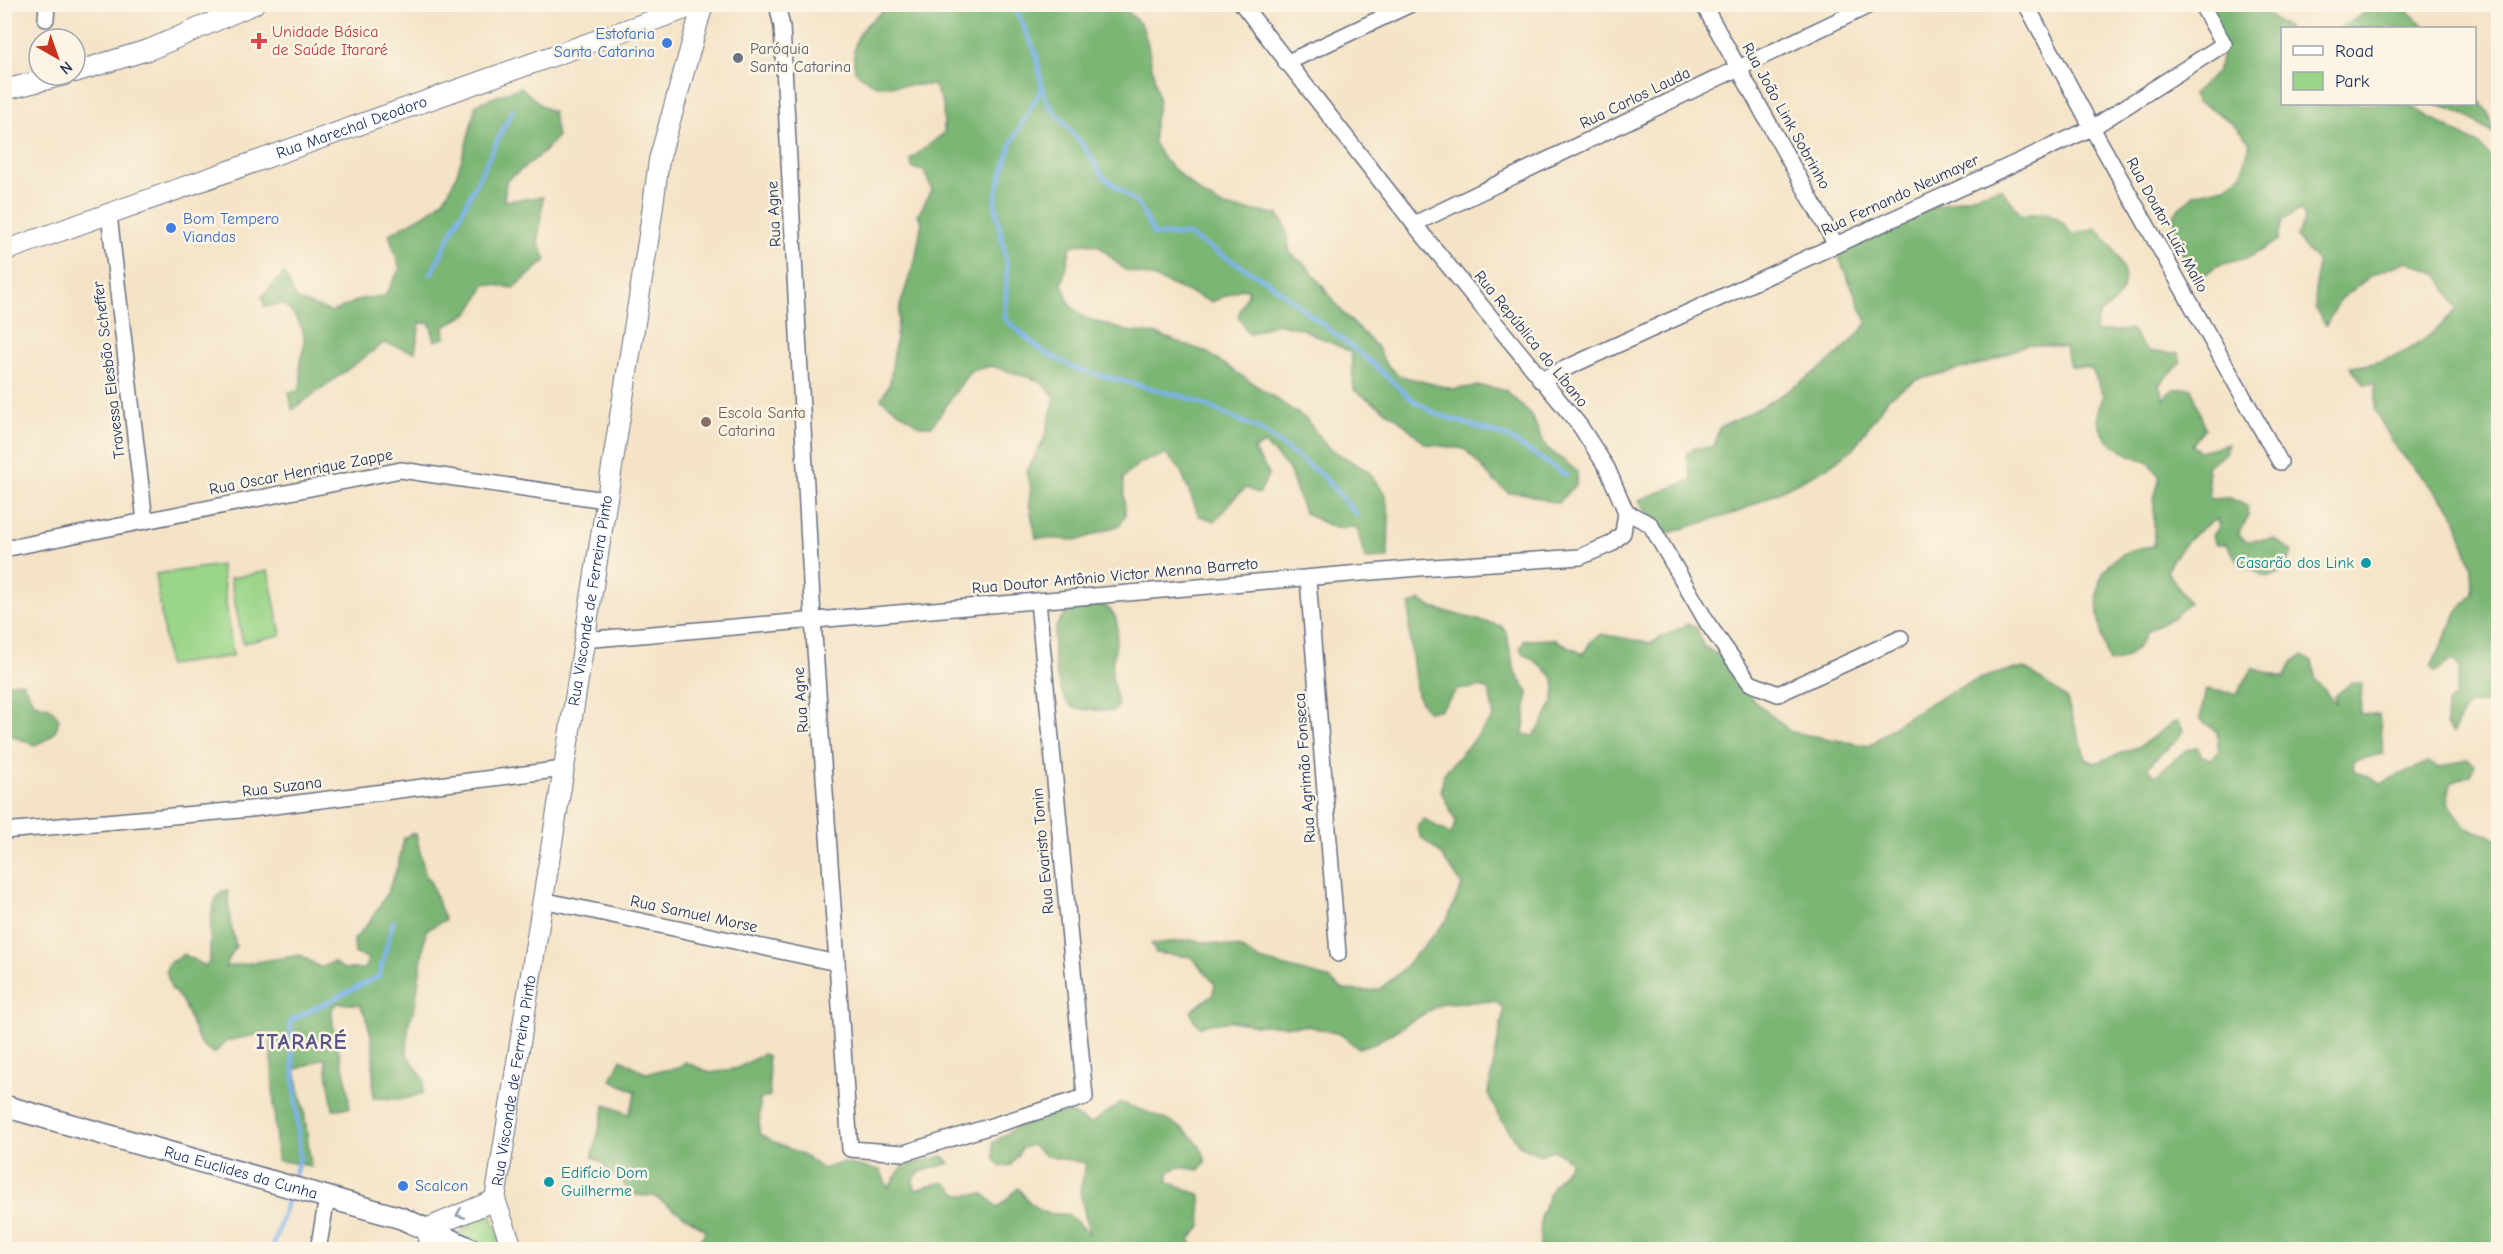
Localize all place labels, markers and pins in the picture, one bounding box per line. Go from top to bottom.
place label: Unidade Básica de Saúde Itararé [272,23,388,59]
place label: Estofaria Santa Catarina [554,25,655,61]
marker: Unidade Básica de Saúde Itararé [250,32,268,50]
marker: Estofaria Santa Catarina [660,36,674,50]
place label: Paróquia Santa Catarina [750,40,851,76]
marker: Paróquia Santa Catarina [731,51,745,65]
place label: Bom Tempero Viandas [183,210,279,246]
marker: Bom Tempero Viandas [164,221,178,235]
place label: Escola Santa Catarina [718,404,806,440]
marker: Escola Santa Catarina [699,415,713,429]
place label: Casarão dos Link [2236,554,2354,572]
marker: Casarão dos Link [2359,556,2373,570]
place label: Edifício Dom Guilherme [561,1164,648,1200]
marker: Edifício Dom Guilherme [542,1175,556,1189]
place label: Scalcon [415,1177,468,1195]
marker: Scalcon [396,1179,410,1193]

